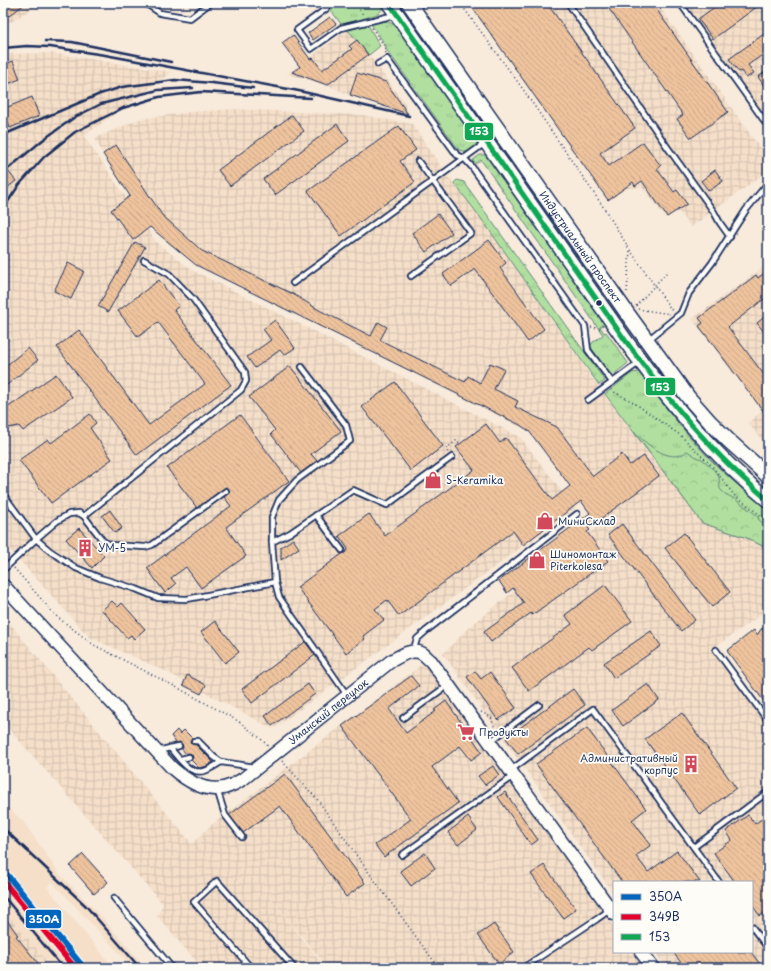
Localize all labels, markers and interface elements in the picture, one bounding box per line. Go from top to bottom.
line badge: 153 [464,122,494,141]
text: 153 [469,122,489,139]
street label: Индустриальный проспект [536,188,625,306]
unlabelled marker [594,298,604,308]
line badge: 153 [645,377,676,396]
text: 153 [650,378,670,395]
shop icon: S-Keramika [423,470,443,490]
place label: S-Keramika [446,472,504,487]
shop icon: МиниСклад [535,511,555,531]
place label: МиниСклад [558,513,616,528]
building icon: УМ-5 [75,538,95,558]
place label: УМ-5 [98,540,126,555]
place label: Шиномонтаж Piterkolesa [550,546,617,573]
shop icon: Шиномонтаж Piterkolesa [527,550,547,570]
street label: Уманский переулок [285,674,371,747]
supermarket icon: Продукты [456,722,476,742]
place label: Продукты [479,724,528,739]
place label: Административный корпус [580,750,678,777]
building icon: Административный корпус [681,754,701,774]
legend [613,881,753,953]
text: 350А [649,887,682,905]
text: 349В [649,907,680,925]
line badge: 350А [25,909,62,929]
text: 350А [29,910,60,927]
text: 153 [649,927,670,945]

